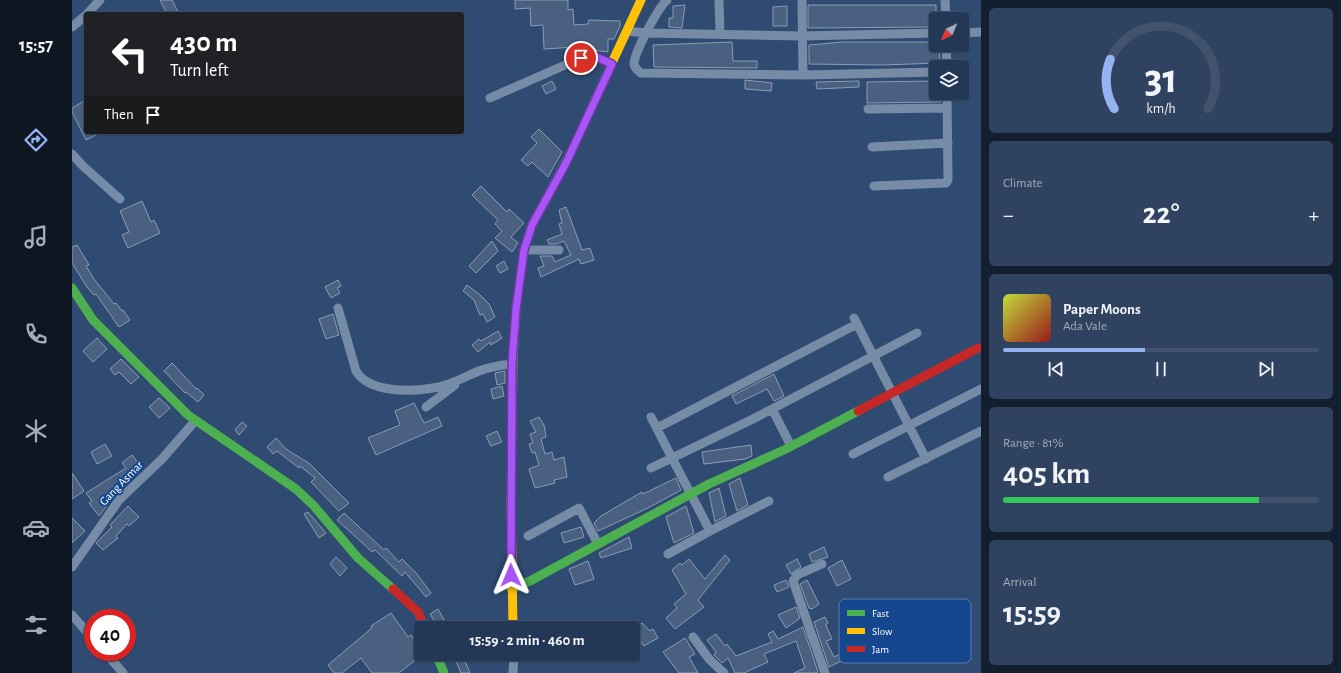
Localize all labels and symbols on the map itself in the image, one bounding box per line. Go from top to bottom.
north arrow [929,12,969,52]
pin [564,41,598,75]
street label: Gang Asmar [97,458,145,508]
position arrow [490,554,532,596]
legend [839,599,971,663]
text: Fast [872,608,890,619]
speed limit sign: 40 [84,609,136,661]
text: Slow [872,626,893,637]
text: Jam [872,644,889,655]

